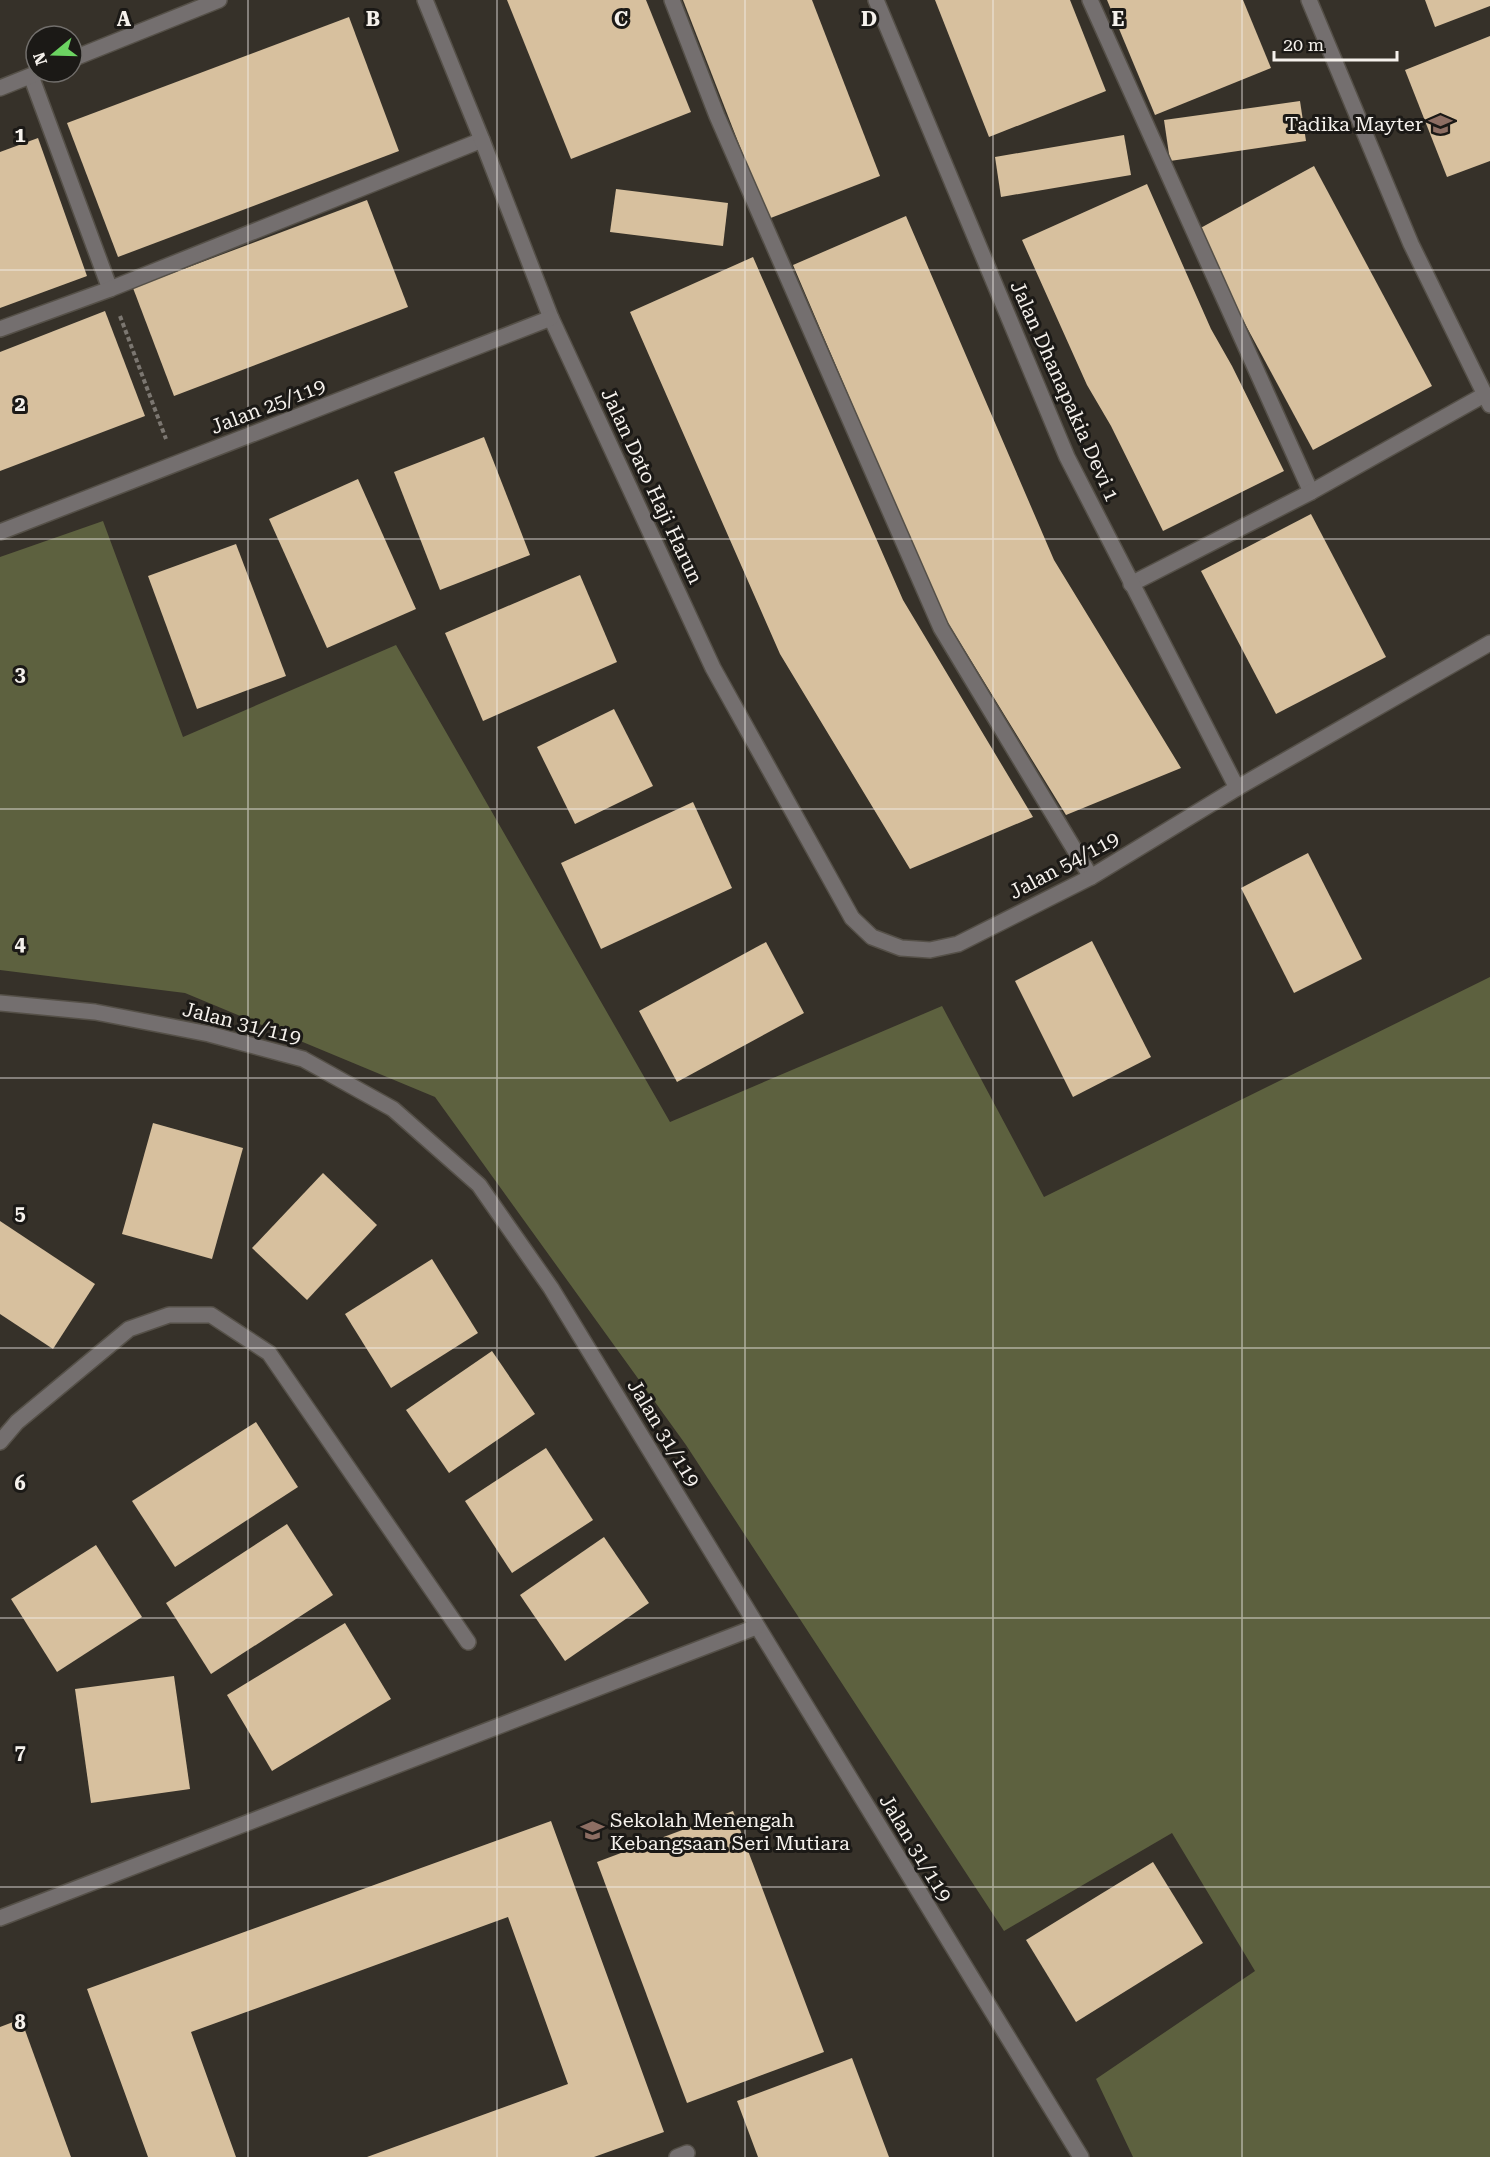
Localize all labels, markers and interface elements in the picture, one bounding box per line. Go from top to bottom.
text: A [117,7,132,31]
text: B [366,7,380,31]
text: C [614,7,628,31]
text: D [861,7,877,31]
text: E [1112,7,1125,31]
north arrow [24,24,84,84]
scale bar [1274,24,1397,62]
text: 20 m [1283,34,1324,55]
text: N [29,50,51,68]
school or university icon: Tadika Mayter [1428,111,1454,137]
place label: Tadika Mayter [1285,112,1423,136]
text: 1 [14,123,26,147]
street label: Jalan Dhanapakia Devi 1 [1005,277,1125,505]
street label: Jalan 25/119 [207,373,329,439]
street label: Jalan Dato Haji Harun [596,384,708,588]
text: 2 [14,392,26,416]
text: 3 [14,662,26,686]
street label: Jalan 54/119 [1005,826,1123,904]
text: 4 [14,932,26,956]
street label: Jalan 31/119 [180,997,304,1049]
text: 5 [14,1201,26,1225]
street label: Jalan 31/119 [623,1375,705,1491]
text: 6 [14,1471,26,1495]
text: 7 [14,1740,26,1764]
street label: Jalan 31/119 [875,1790,957,1906]
place label: Sekolah Menengah Kebangsaan Seri Mutiara [610,1808,850,1855]
school or university icon: Sekolah Menengah Kebangsaan Seri Mutiara [579,1818,605,1844]
text: 8 [14,2010,26,2034]

